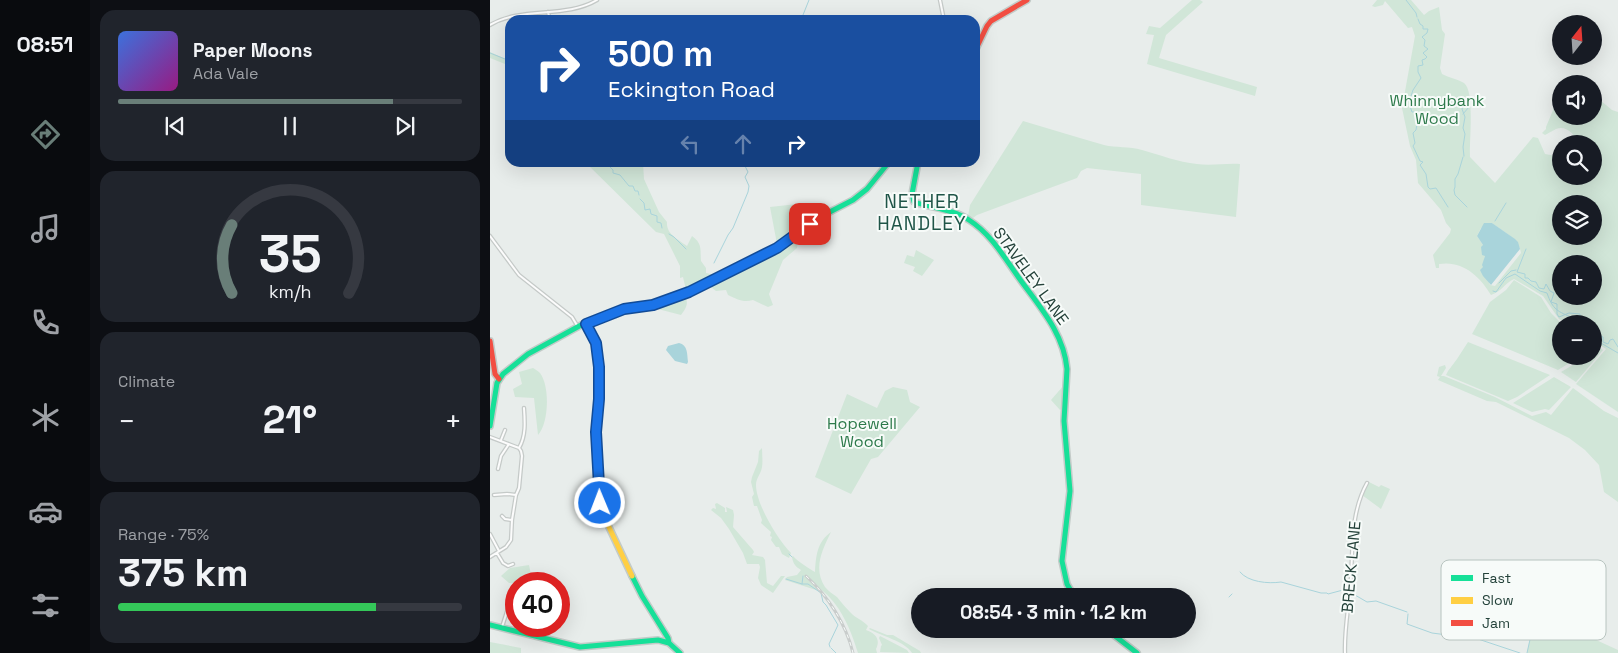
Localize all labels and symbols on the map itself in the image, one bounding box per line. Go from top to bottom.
north arrow [1552,15,1602,65]
park label: Whinnybank Wood [1390,90,1485,129]
district label: NETHER HANDLEY [877,189,967,236]
pin [789,203,831,245]
street label: STAVELEY LANE [989,223,1073,329]
park label: Hopewell Wood [827,413,897,452]
position arrow [573,476,625,528]
street label: BRECK LANE [1337,520,1365,614]
legend [1441,560,1606,640]
text: Fast [1482,569,1511,587]
speed limit sign: 40 [505,572,570,637]
text: Slow [1482,591,1514,609]
text: Jam [1482,614,1510,632]

